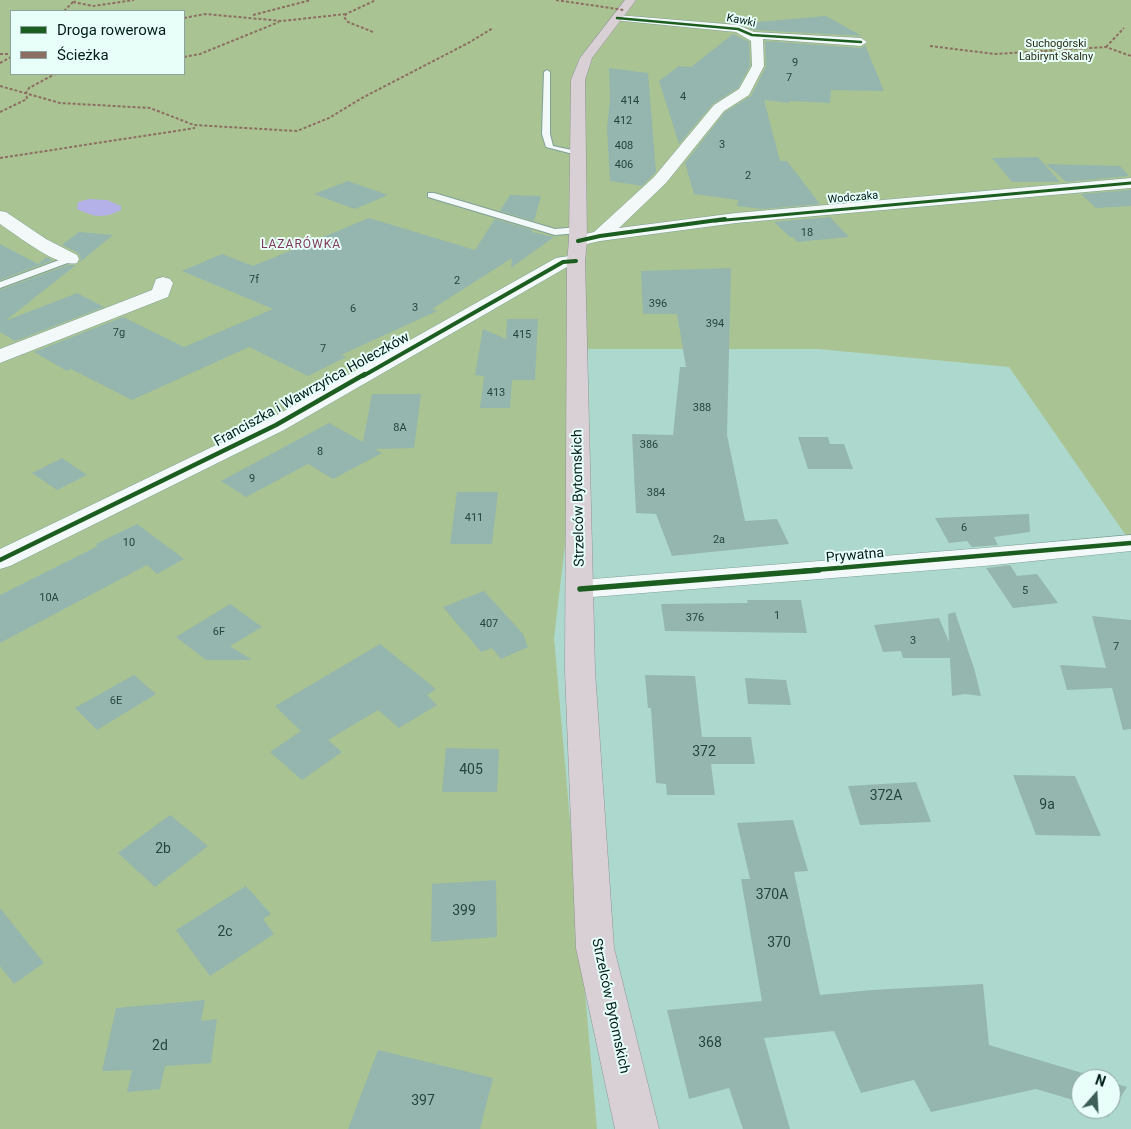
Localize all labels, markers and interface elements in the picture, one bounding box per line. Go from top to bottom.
legend [10,10,185,75]
street label: Kawki [725,11,757,31]
text: Droga rowerowa [57,21,166,39]
park label: Suchogórski Labirynt Skalny [1019,37,1093,63]
text: Ścieżka [57,46,109,64]
house number: 9 [792,56,798,70]
house number: 7 [786,71,792,85]
house number: 4 [680,90,686,104]
house number: 414 [621,94,639,108]
house number: 412 [614,114,632,128]
house number: 3 [719,138,725,152]
house number: 408 [615,139,633,153]
house number: 406 [615,158,633,172]
house number: 2 [745,169,751,183]
street label: Wodczaka [827,189,879,207]
house number: 18 [801,226,813,240]
district label: LAZARÓWKA [260,238,342,252]
house number: 7f [249,273,259,287]
house number: 2 [454,274,460,288]
house number: 396 [649,297,667,311]
house number: 3 [412,301,418,315]
house number: 6 [350,302,356,316]
house number: 394 [706,317,724,331]
house number: 7g [113,326,125,340]
house number: 415 [513,328,531,342]
street label: Franciszka i Wawrzyńca Holeczków [211,329,413,451]
house number: 7 [320,342,326,356]
house number: 413 [487,386,505,400]
house number: 388 [693,401,711,415]
house number: 8A [393,421,407,435]
street label: Strzelców Bytomskich [569,429,589,567]
house number: 386 [640,438,658,452]
house number: 8 [317,445,323,459]
house number: 9 [249,472,255,486]
house number: 384 [647,486,665,500]
house number: 411 [465,511,483,525]
house number: 6 [961,521,967,535]
house number: 2a [713,533,725,547]
house number: 10 [123,536,135,550]
street label: Prywatna [825,545,885,567]
house number: 5 [1022,584,1028,598]
house number: 10A [39,591,59,605]
house number: 1 [774,609,780,623]
house number: 376 [686,611,704,625]
house number: 407 [480,617,498,631]
house number: 6F [213,625,225,639]
house number: 3 [910,634,916,648]
house number: 7 [1113,640,1119,654]
house number: 6E [110,694,122,708]
house number: 372 [692,744,716,760]
house number: 405 [459,762,483,778]
house number: 372A [870,788,902,804]
house number: 9a [1039,797,1055,813]
house number: 2b [155,841,171,857]
house number: 370A [756,887,788,903]
house number: 399 [452,903,476,919]
house number: 2c [217,924,233,940]
house number: 370 [767,935,791,951]
street label: Strzelców Bytomskich [587,937,633,1075]
house number: 368 [698,1035,722,1051]
house number: 2d [152,1038,168,1054]
north arrow [1071,1069,1121,1119]
text: N [1093,1072,1108,1090]
house number: 397 [411,1093,435,1109]

